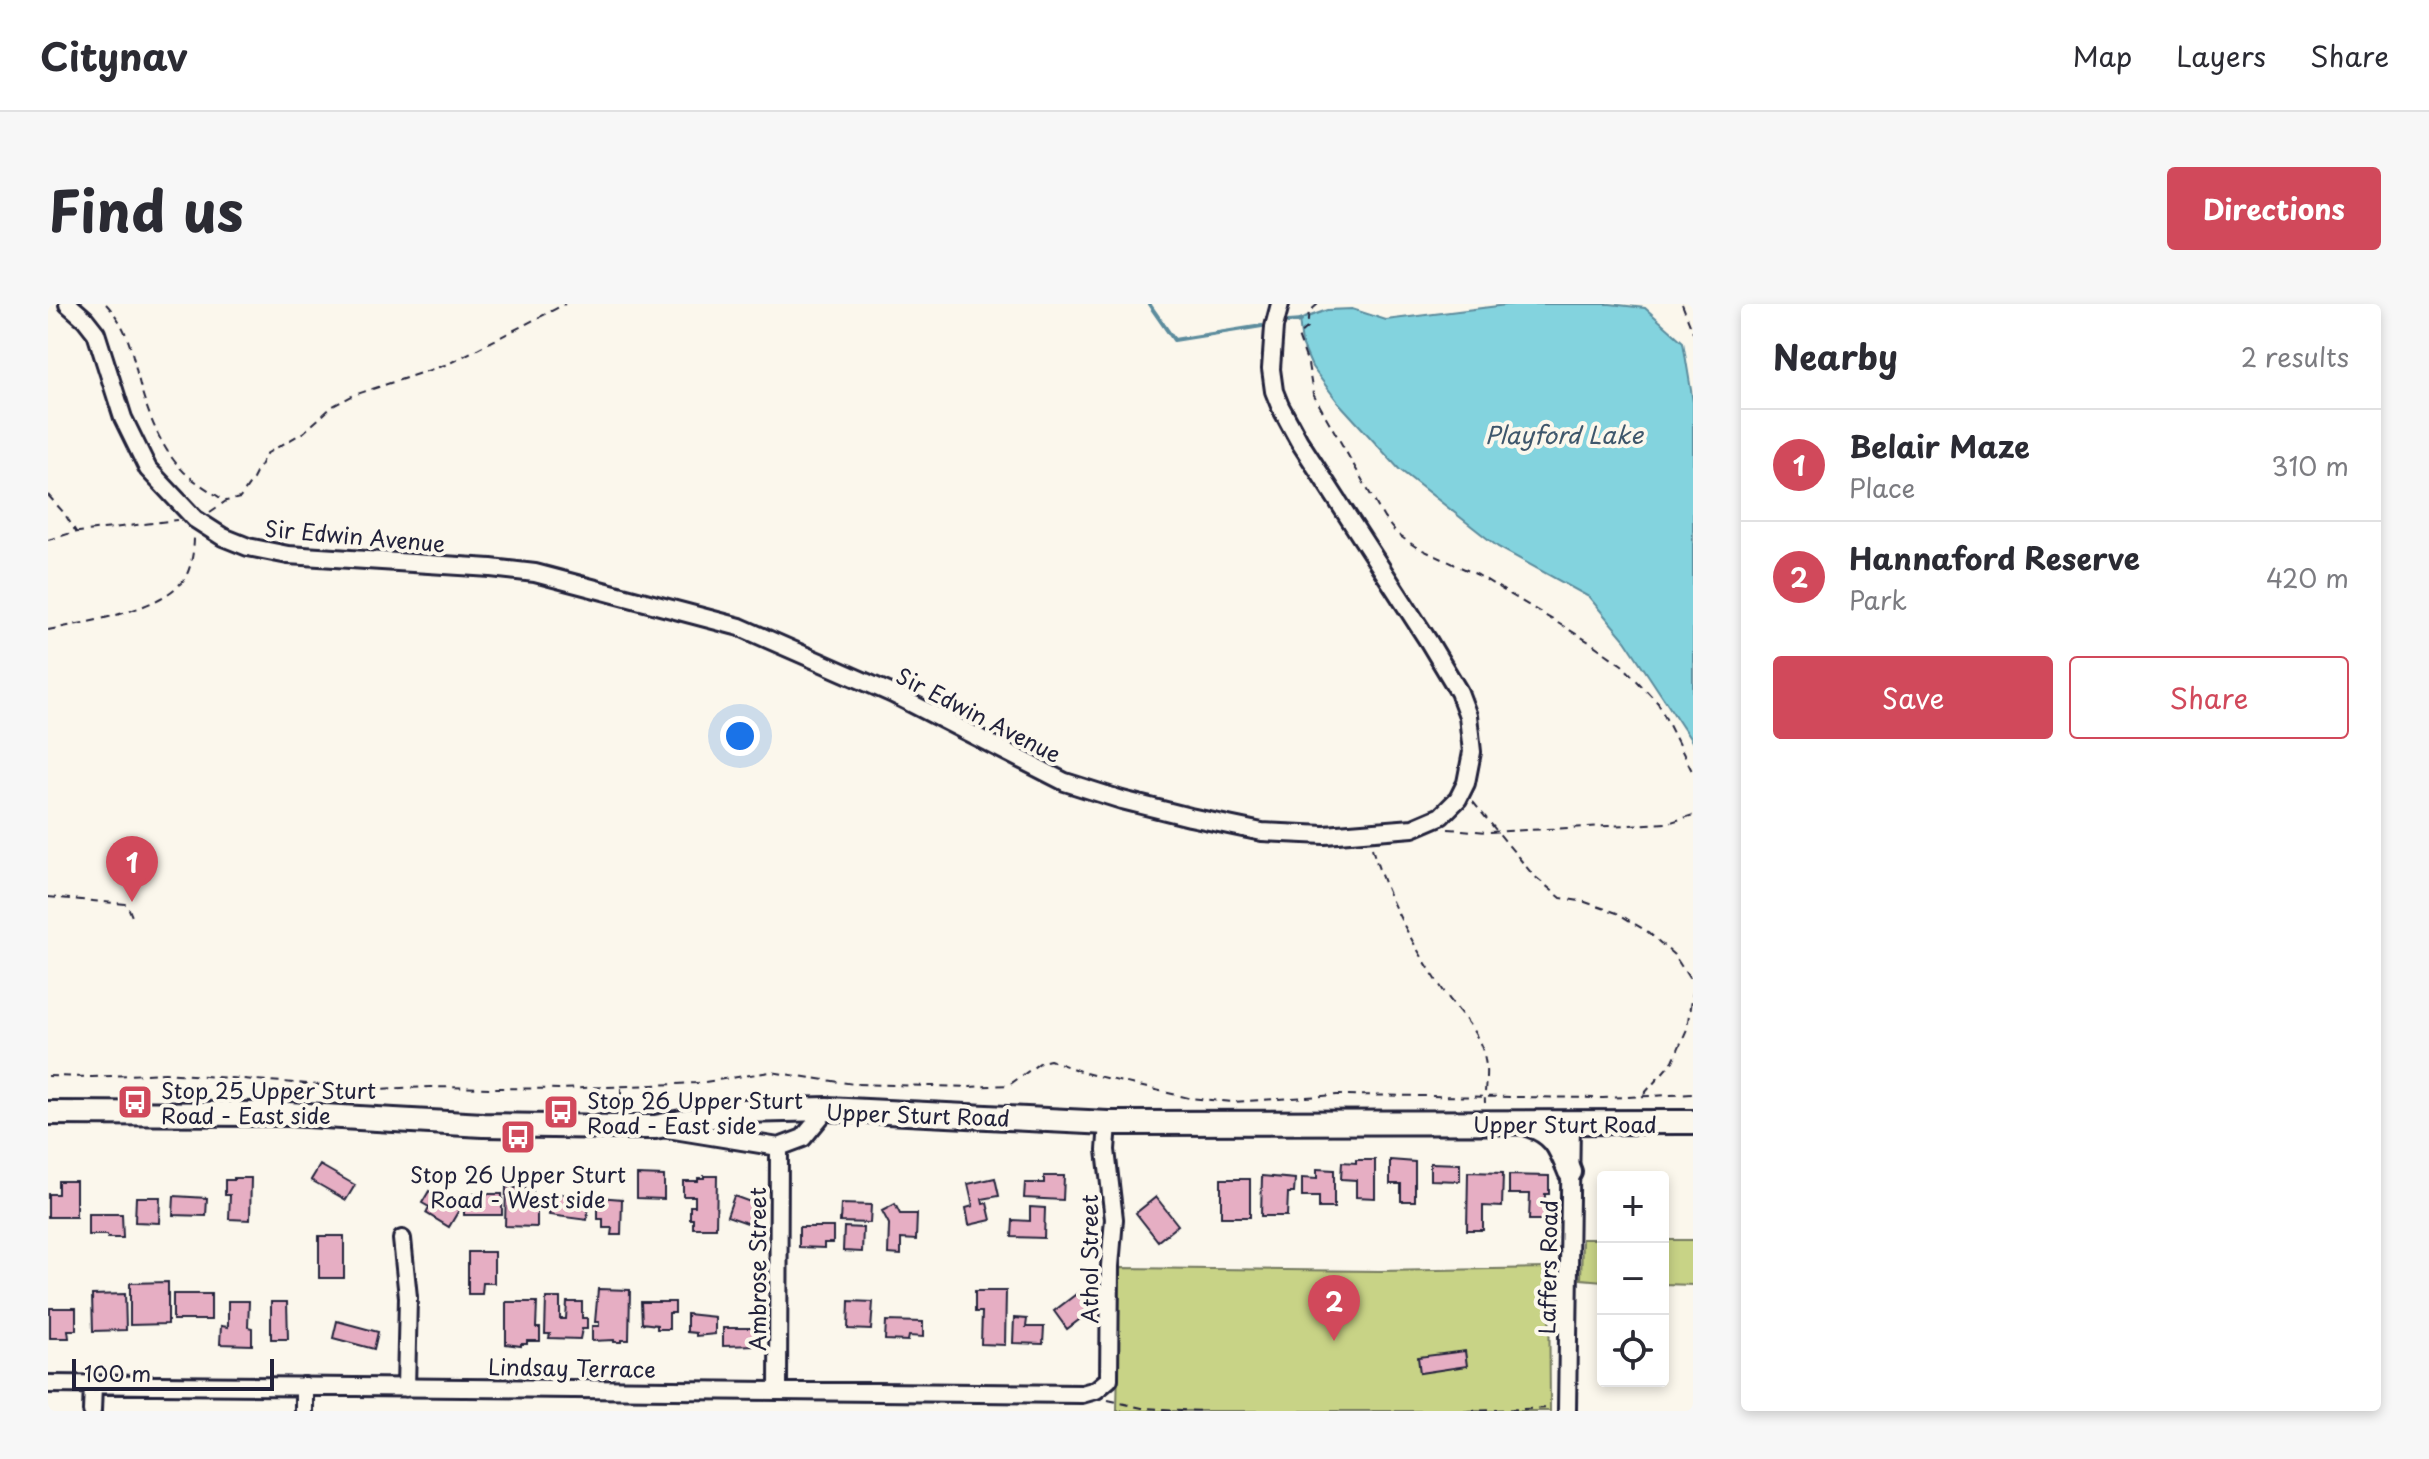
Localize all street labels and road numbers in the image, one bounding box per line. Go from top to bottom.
street label: Sir Edwin Avenue [263,511,447,559]
street label: Sir Edwin Avenue [891,658,1067,770]
street label: Upper Sturt Road [826,1094,1010,1134]
street label: Upper Sturt Road [1473,1107,1657,1140]
street label: Ambrose Street [740,1187,773,1351]
street label: Athol Street [1072,1194,1105,1324]
street label: Laffers Road [1529,1199,1565,1335]
street label: Lindsay Terrace [488,1349,656,1385]

